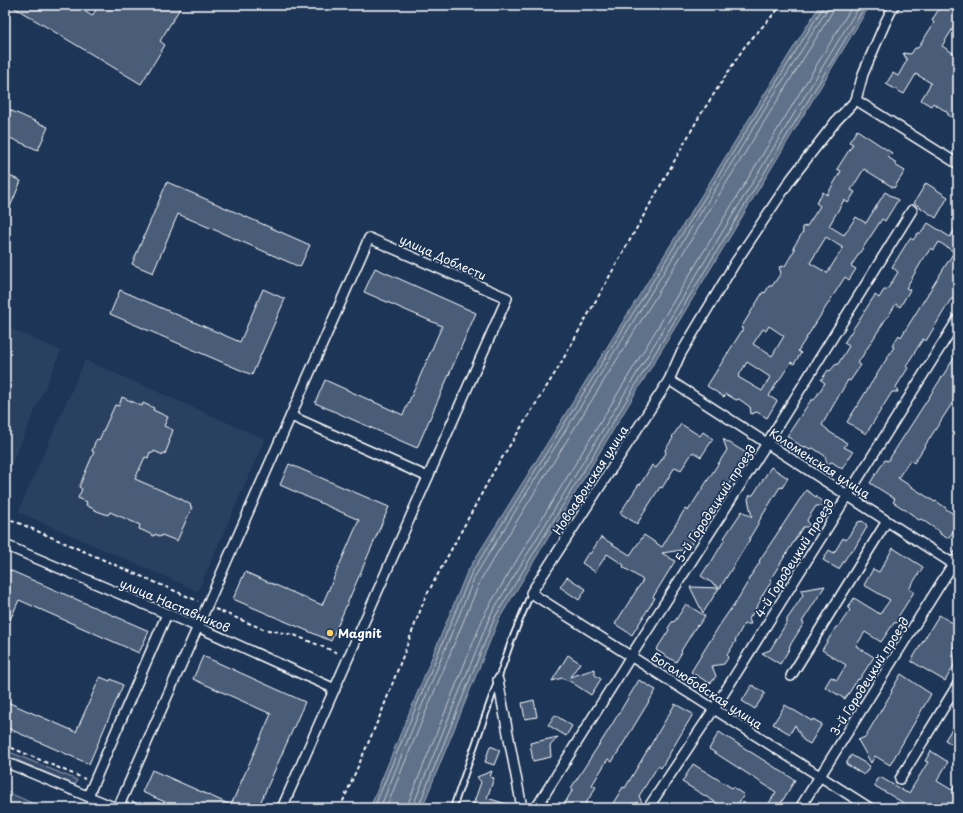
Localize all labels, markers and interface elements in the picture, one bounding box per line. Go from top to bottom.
street label: улица Доблести [397,230,489,284]
street label: Новоафонская улица [548,421,632,538]
street label: Коломенская улица [766,424,874,503]
street label: 5-й Городецкий проезд [670,441,760,565]
street label: 4-й Городецкий проезд [750,495,838,621]
street label: улица Наставников [117,574,233,636]
street label: 3-й Городецкий проезд [825,613,913,739]
place label: Magnit [338,624,382,642]
marker: Magnit [325,628,335,638]
street label: Боголюбовская улица [648,647,767,733]

